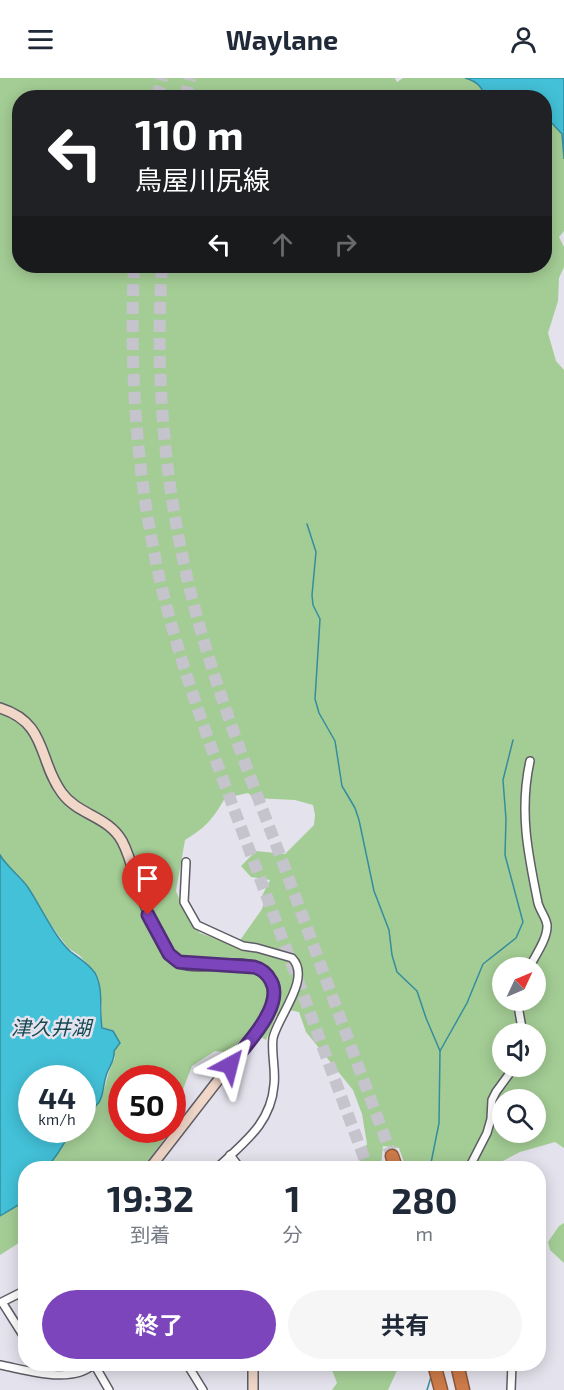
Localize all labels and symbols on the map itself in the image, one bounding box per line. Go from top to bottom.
pin [122,853,173,915]
north arrow [492,957,546,1011]
water label: 津久井湖 [11,1015,94,1039]
position arrow [198,1033,262,1097]
speed limit sign: 50 [108,1065,186,1143]

